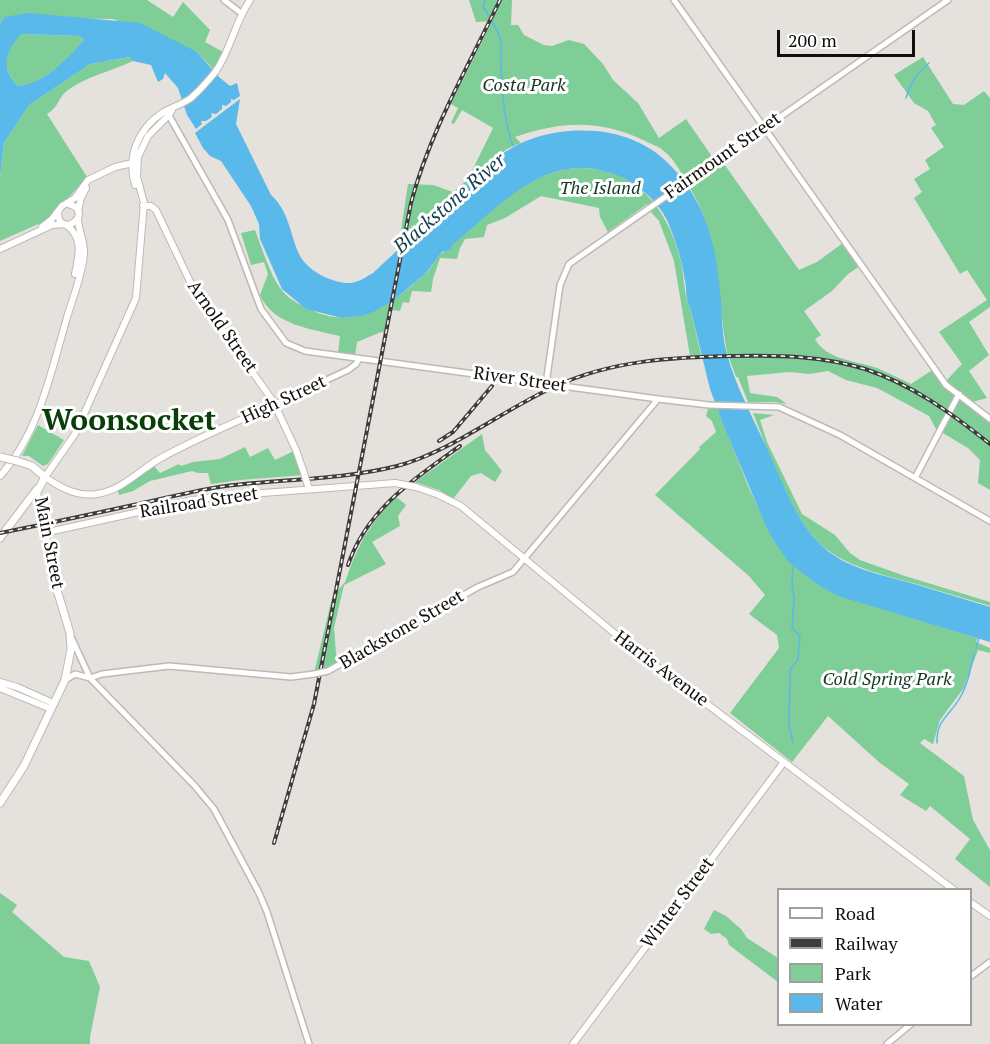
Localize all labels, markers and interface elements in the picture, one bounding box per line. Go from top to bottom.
scale bar [780,18,918,56]
text: 200 m [788,28,837,52]
park label: Costa Park [482,75,566,97]
street label: Fairmount Street [661,108,785,204]
water label: Blackstone River [389,149,511,259]
park label: The Island [559,178,641,200]
street label: Arnold Street [182,277,262,377]
street label: River Street [472,363,568,397]
street label: High Street [238,371,330,429]
district label: Woonsocket [42,403,216,439]
street label: Railroad Street [138,483,260,523]
street label: Main Street [30,495,68,591]
street label: Blackstone Street [336,586,468,674]
street label: Harris Avenue [610,627,712,711]
park label: Cold Spring Park [822,669,952,691]
street label: Winter Street [637,853,719,953]
legend [777,888,972,1026]
text: Road [835,901,875,925]
text: Railway [835,931,898,955]
text: Park [835,961,871,985]
text: Water [835,991,882,1015]

